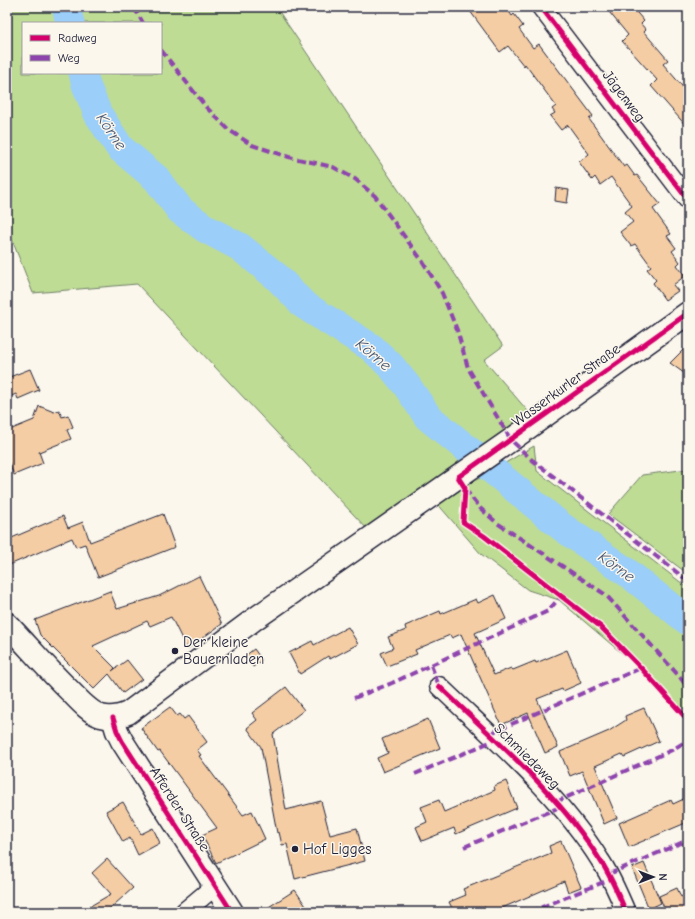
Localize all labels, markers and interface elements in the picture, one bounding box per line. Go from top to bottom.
legend [22,22,162,74]
text: Radweg [58,31,97,45]
text: Weg [58,51,80,65]
street label: Jägerweg [599,67,649,125]
water label: Körne [92,110,130,153]
water label: Körne [352,335,395,375]
street label: Wasserkurler Straße [508,339,624,430]
water label: Körne [595,548,638,586]
place label: Der kleine Bauernladen [183,633,264,668]
marker: Der kleine Bauernladen [170,646,180,656]
street label: Schmiedeweg [490,719,564,793]
street label: Afferder Straße [146,763,214,855]
place label: Hof Ligges [303,840,371,858]
marker: Hof Ligges [290,844,300,854]
north arrow [633,857,673,897]
text: N [656,873,669,881]

